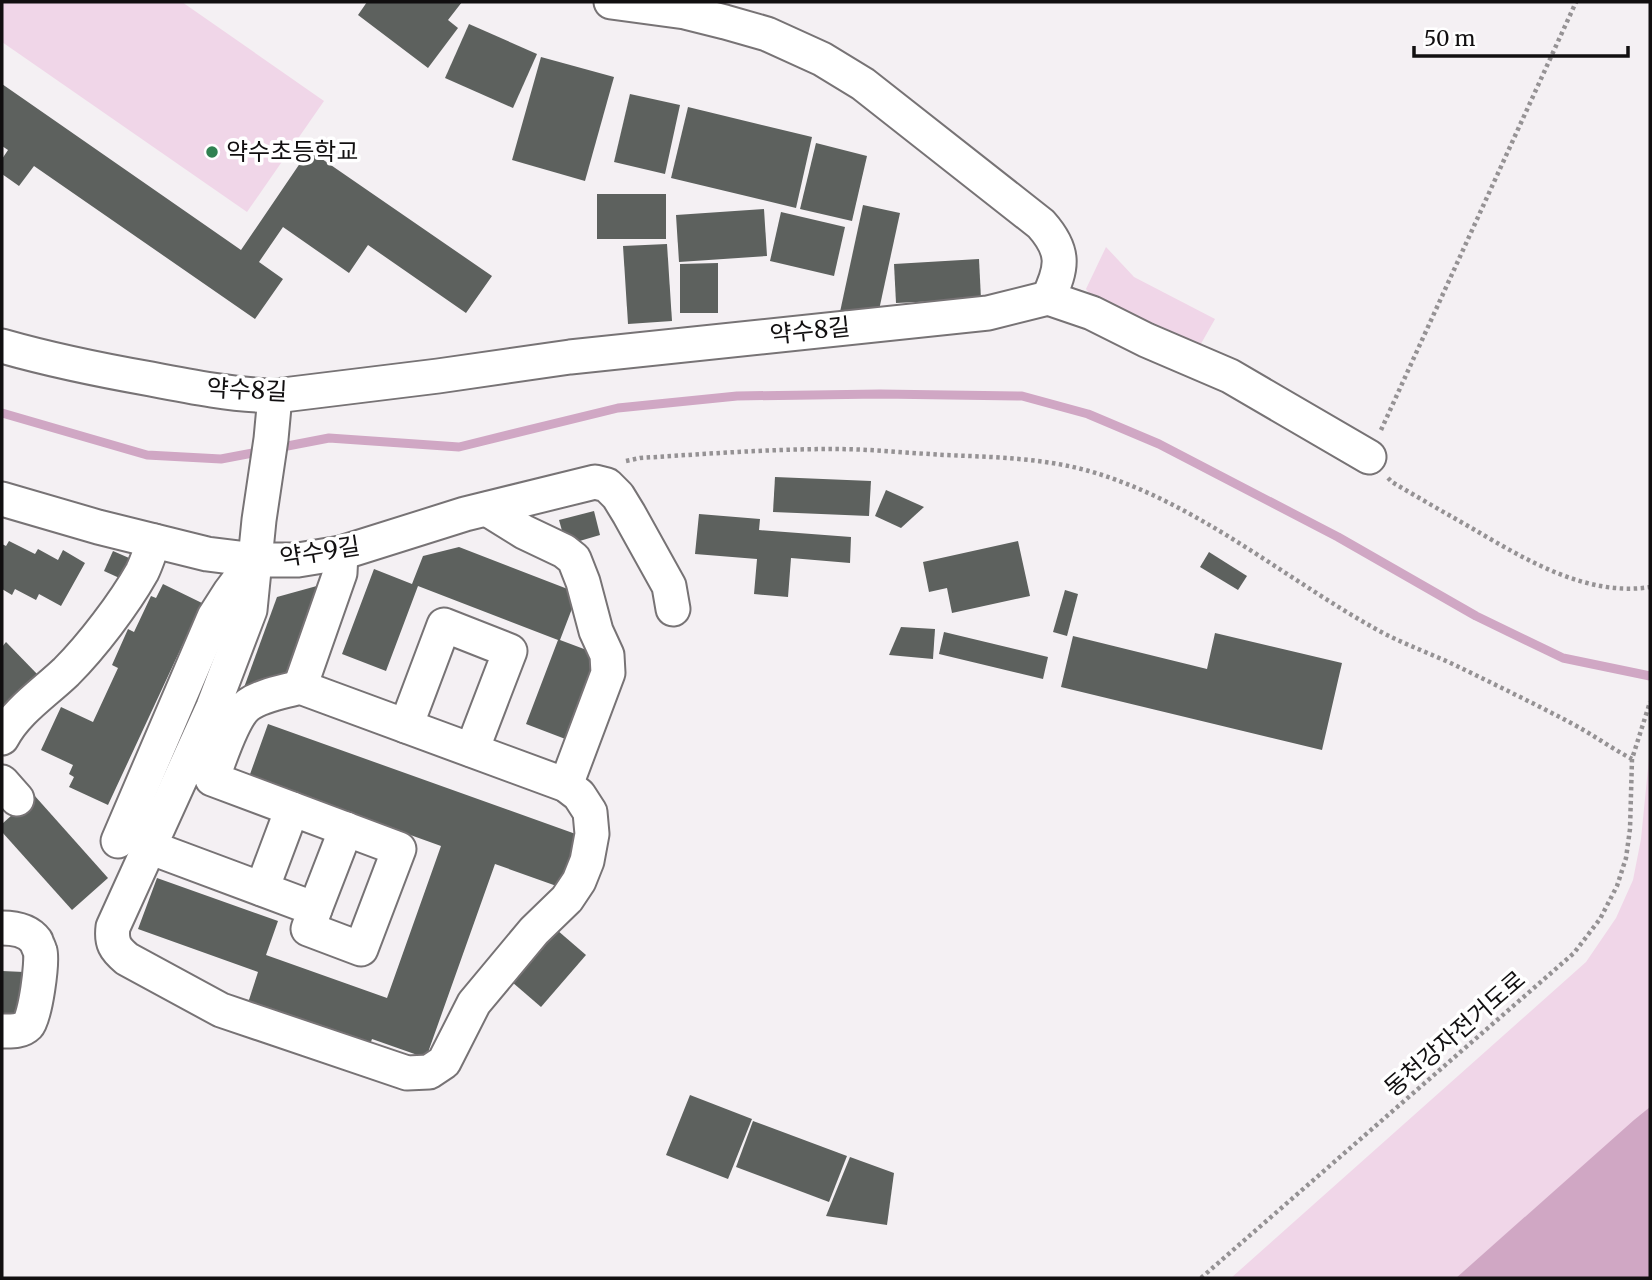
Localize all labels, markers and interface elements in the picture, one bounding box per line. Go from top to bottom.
scale bar [1414,14,1628,58]
text: 50 m [1424,25,1475,52]
place label: 약수초등학교 [226,136,358,167]
marker: 약수초등학교 [204,144,220,160]
street label: 약수8길 [768,311,852,350]
street label: 약수8길 [206,372,288,407]
street label: 약수9길 [278,530,362,573]
street label: 동천강자전거도로 [1378,964,1531,1103]

